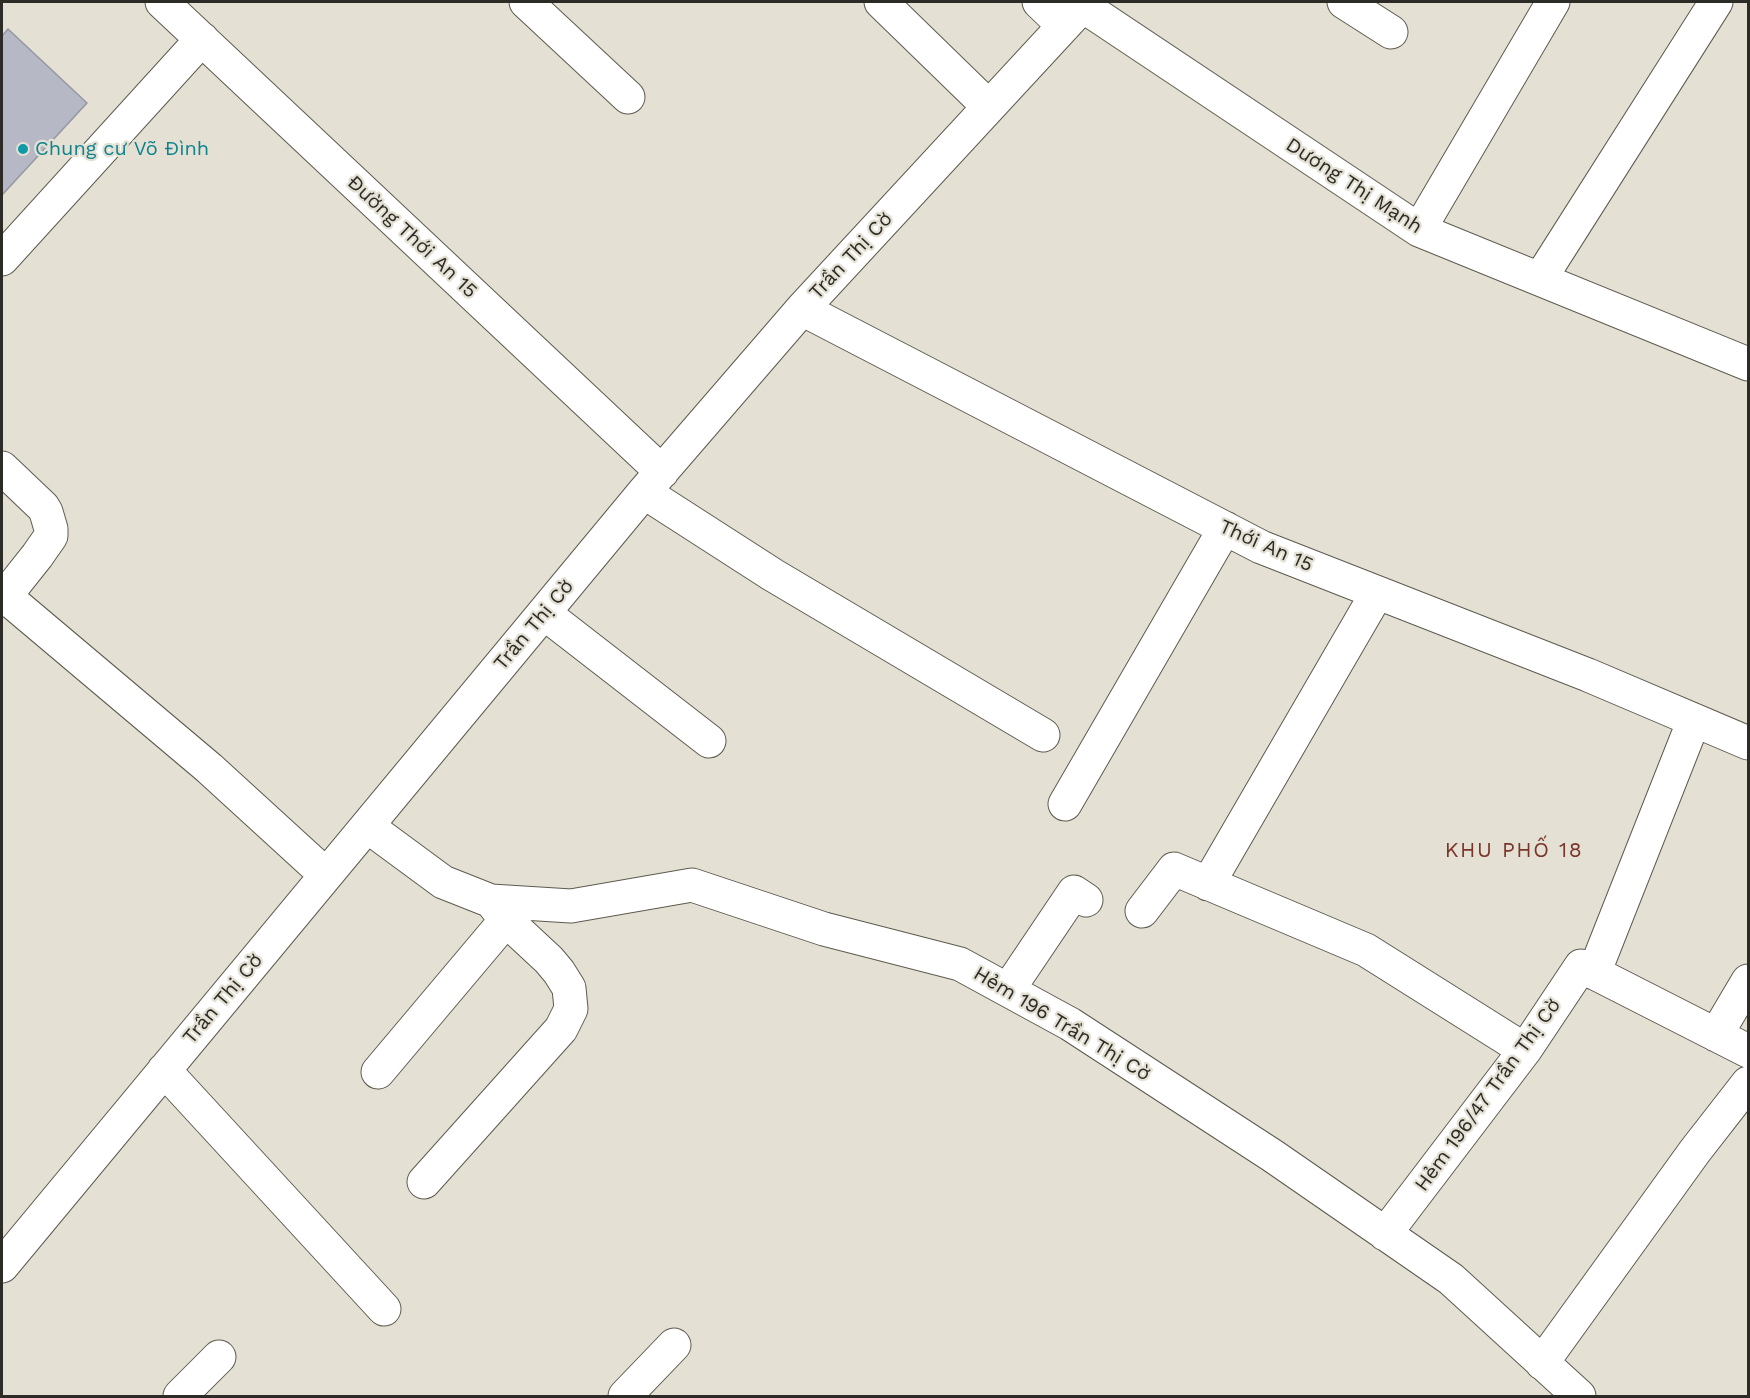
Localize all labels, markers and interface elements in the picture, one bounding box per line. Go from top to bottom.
street label: Dương Thị Mạnh [1281,133,1427,239]
place label: Chung cư Võ Đình [35,137,209,161]
marker: Chung cư Võ Đình [16,142,30,156]
street label: Đường Thới An 15 [342,171,482,303]
street label: Trần Thị Cờ [804,207,898,305]
street label: Thới An 15 [1215,515,1317,577]
street label: Trần Thị Cờ [489,575,579,675]
district label: KHU PHỐ 18 [1445,838,1583,864]
street label: Trần Thị Cờ [178,949,268,1049]
street label: Hẻm 196 Trần Thị Cờ [969,962,1155,1086]
street label: Hẻm 196/47 Trần Thị Cờ [1410,994,1566,1196]

